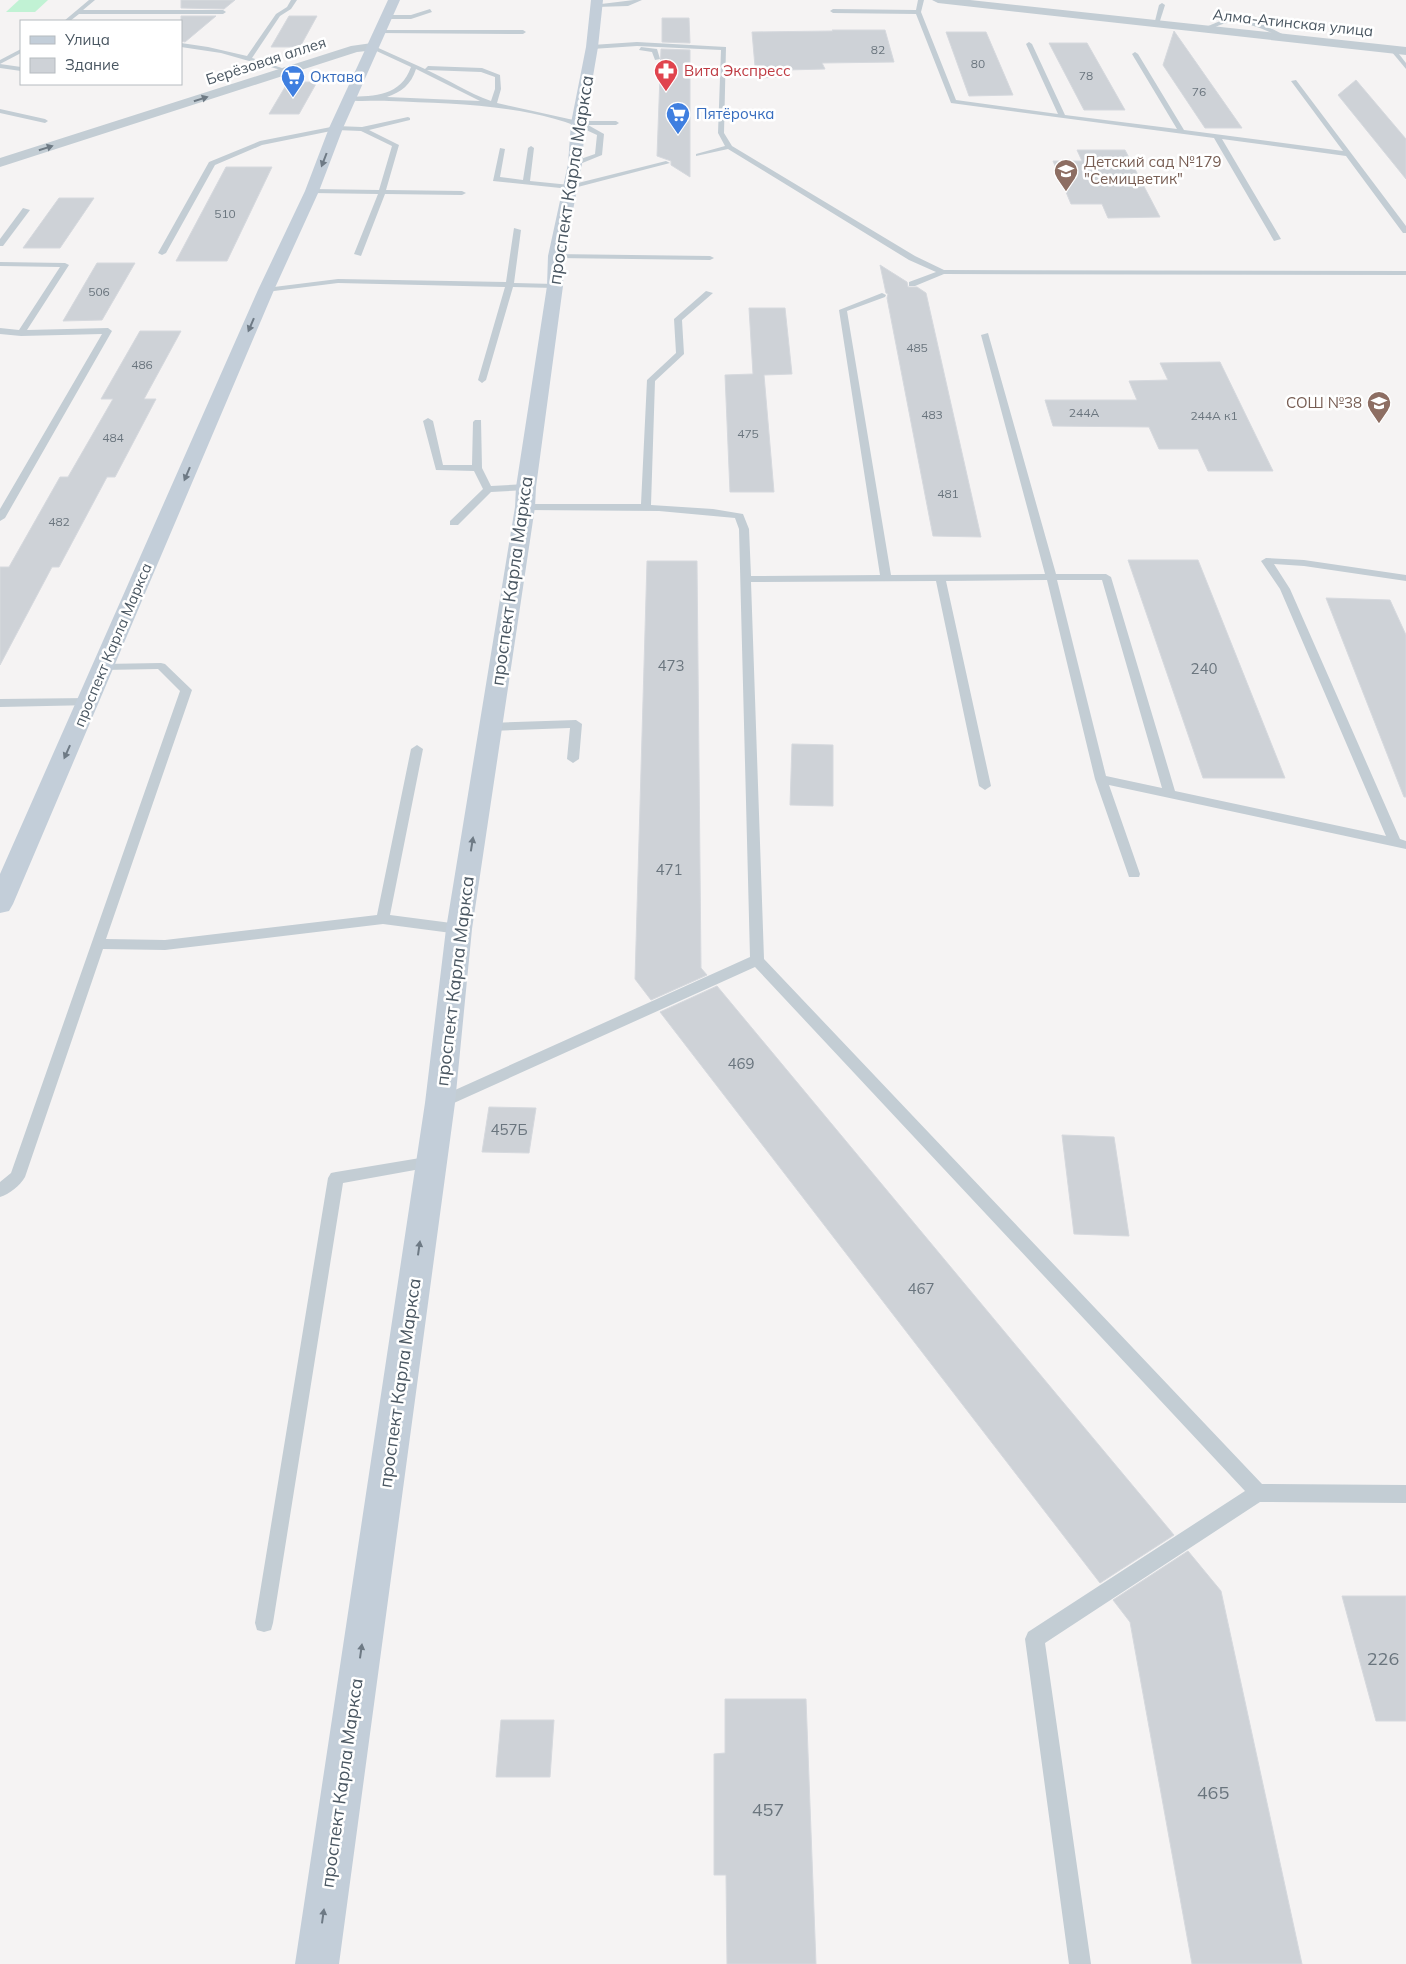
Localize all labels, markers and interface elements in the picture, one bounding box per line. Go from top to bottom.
street label: Алма-Атинская улица [1212,5,1374,40]
legend [20,20,182,85]
text: Улица [64,30,110,49]
street label: Берёзовая аллея [203,32,328,89]
house number: 82 [871,42,885,57]
text: Здание [65,55,119,74]
house number: 80 [971,56,985,71]
pharmacy icon: Вита Экспресс [653,58,679,92]
place label: Вита Экспресс [684,61,791,80]
supermarket icon: Октава [280,64,306,98]
place label: Октава [310,67,363,86]
house number: 78 [1079,68,1093,83]
street label: проспект Карла Маркса [543,74,598,286]
house number: 76 [1192,84,1206,99]
one-way arrow [194,94,209,102]
supermarket icon: Пятёрочка [665,101,691,135]
place label: Пятёрочка [696,104,774,123]
one-way arrow [39,144,54,151]
place label: Детский сад №179 "Семицветик" [1084,152,1222,188]
one-way arrow [320,153,328,168]
school or university icon: Детский сад №179 "Семицветик" [1053,158,1079,192]
house number: 510 [214,206,236,221]
house number: 506 [88,284,110,299]
one-way arrow [246,318,254,332]
house number: 485 [906,340,928,355]
house number: 486 [131,357,153,372]
school or university icon: СОШ №38 [1366,390,1392,424]
place label: СОШ №38 [1286,393,1362,412]
house number: 244А [1069,405,1099,420]
house number: 483 [921,407,943,422]
house number: 244А к1 [1190,408,1238,423]
house number: 475 [737,426,759,441]
house number: 484 [102,430,124,445]
one-way arrow [182,467,190,481]
street label: проспект Карла Маркса [485,475,538,687]
house number: 481 [937,486,959,501]
house number: 482 [48,514,70,529]
street label: проспект Карла Маркса [69,560,156,730]
house number: 473 [657,656,685,675]
house number: 240 [1190,659,1218,678]
one-way arrow [62,745,70,759]
one-way arrow [468,835,476,851]
house number: 471 [655,860,683,879]
street label: проспект Карла Маркса [430,875,479,1087]
house number: 469 [727,1054,755,1073]
house number: 457Б [490,1120,528,1139]
one-way arrow [415,1239,423,1255]
street label: проспект Карла Маркса [373,1277,426,1489]
house number: 467 [907,1279,935,1298]
one-way arrow [357,1642,365,1658]
house number: 226 [1367,1647,1399,1670]
street label: проспект Карла Маркса [315,1677,368,1889]
house number: 465 [1197,1781,1229,1804]
house number: 457 [752,1798,784,1821]
one-way arrow [320,1907,328,1923]

